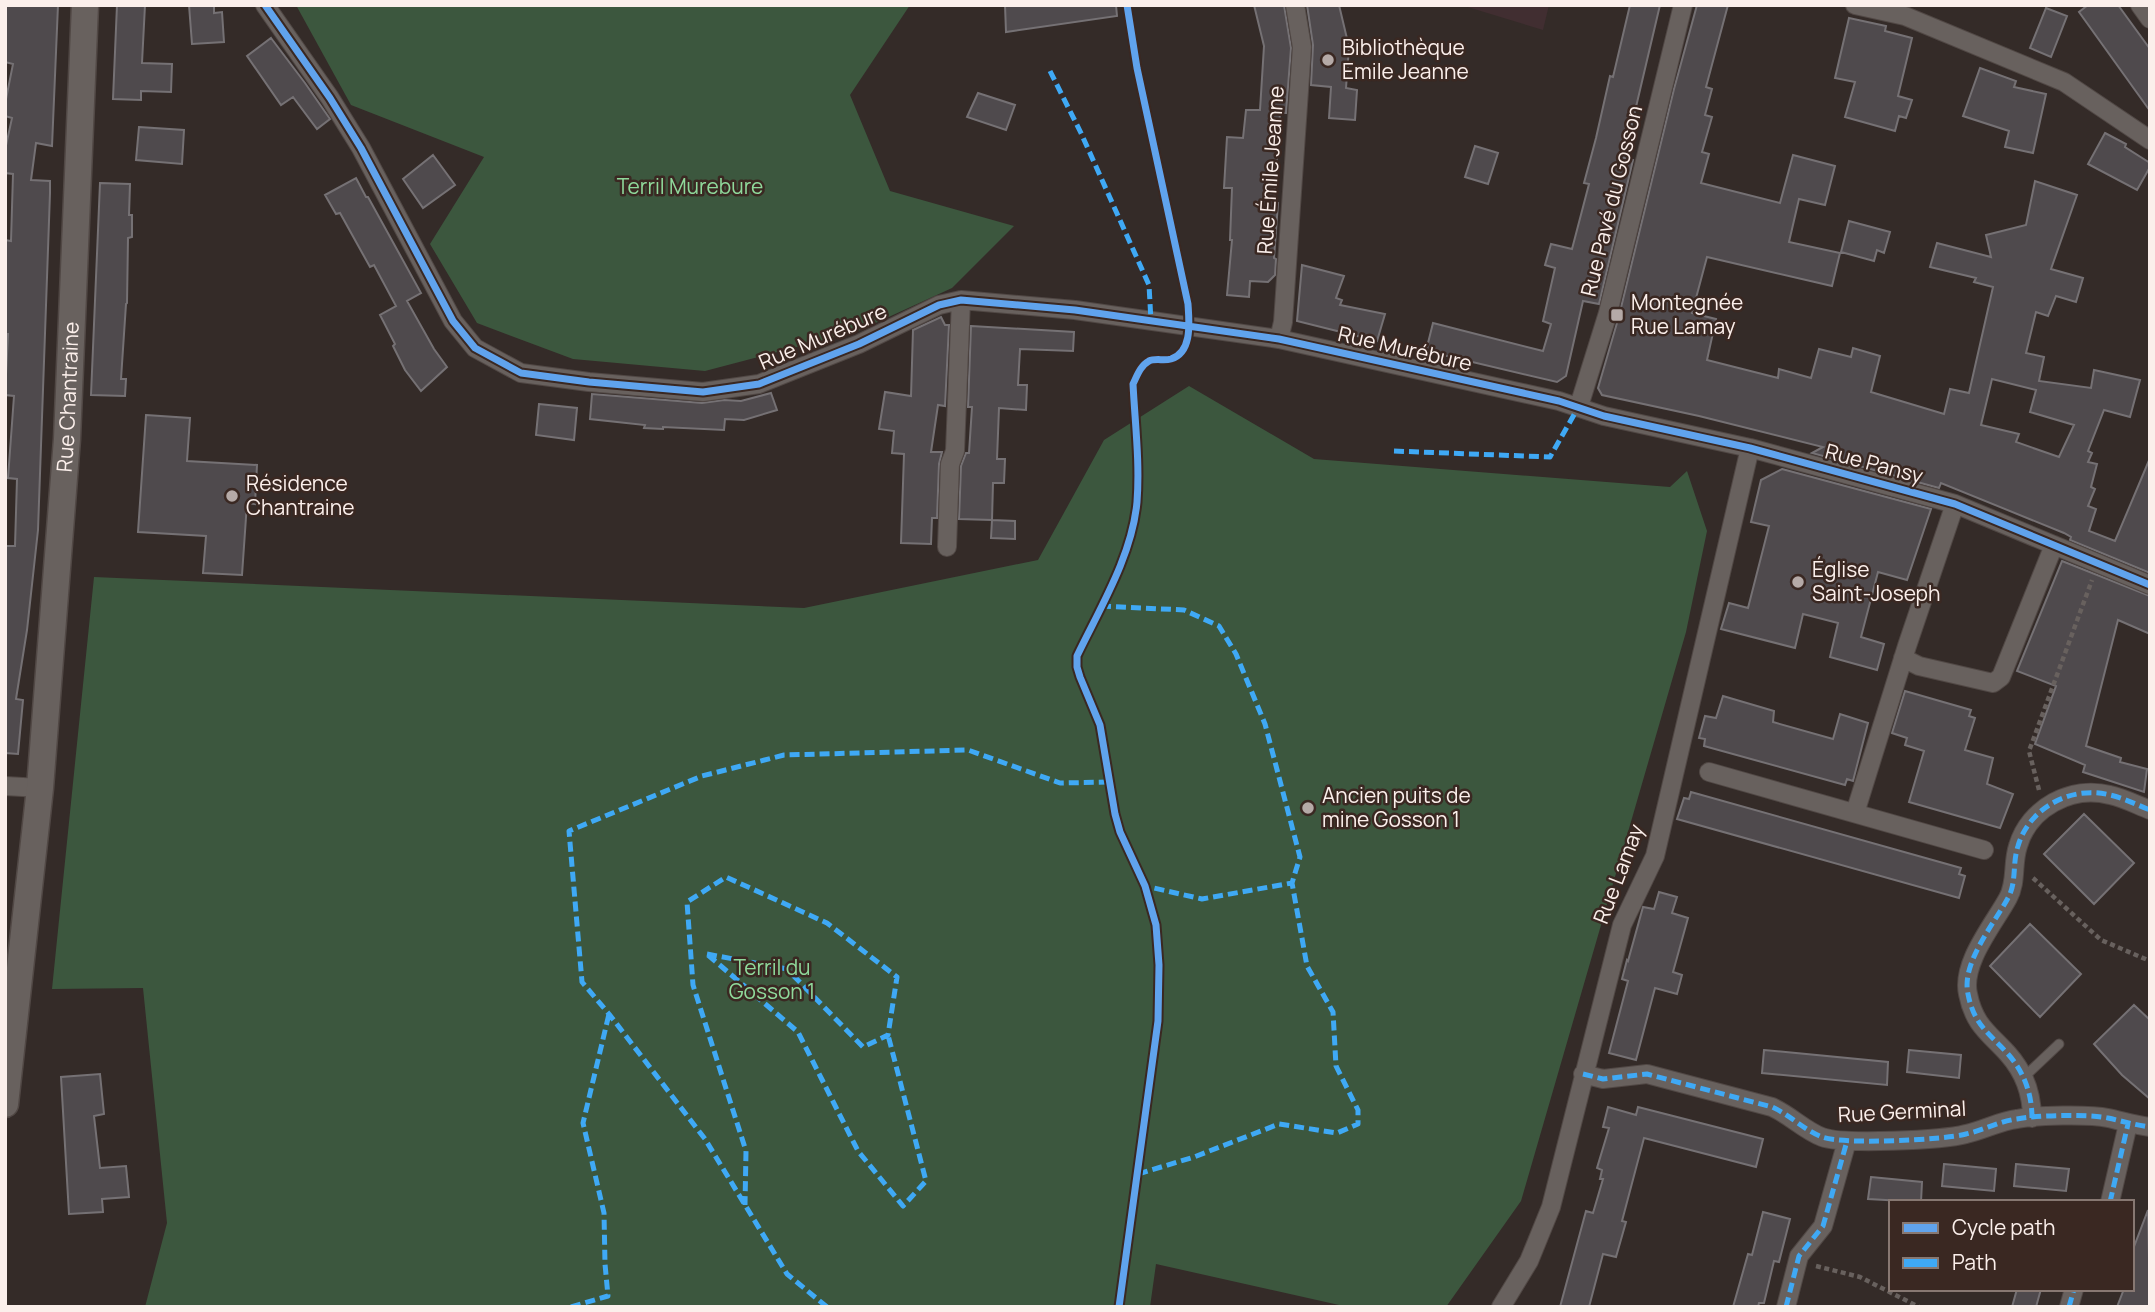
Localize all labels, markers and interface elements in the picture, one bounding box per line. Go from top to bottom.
place label: Bibliothèque Emile Jeanne [1342,33,1469,85]
marker: Bibliothèque Emile Jeanne [1320,52,1336,68]
street label: Rue Émile Jeanne [1250,85,1290,255]
street label: Rue Pavé du Gosson [1574,102,1648,299]
park label: Terril Murebure [617,172,763,200]
place label: Montegnée Rue Lamay [1631,288,1743,340]
street label: Rue Murébure [754,296,891,376]
marker: Montegnée Rue Lamay [1609,307,1625,323]
street label: Rue Murébure [1335,319,1475,377]
street label: Rue Chantraine [49,321,85,473]
street label: Rue Pansy [1822,437,1926,490]
place label: Résidence Chantraine [246,469,354,521]
marker: Résidence Chantraine [224,488,240,504]
place label: Église Saint-Joseph [1812,555,1941,607]
marker: Église Saint-Joseph [1790,574,1806,590]
place label: Ancien puits de mine Gosson 1 [1322,781,1471,833]
marker: Ancien puits de mine Gosson 1 [1300,800,1316,816]
street label: Rue Lamay [1586,820,1650,927]
park label: Terril du Gosson 1 [729,953,815,1005]
street label: Rue Germinal [1837,1094,1967,1128]
legend [1889,1200,2134,1291]
text: Cycle path [1952,1213,2055,1241]
text: Path [1952,1248,1997,1276]

